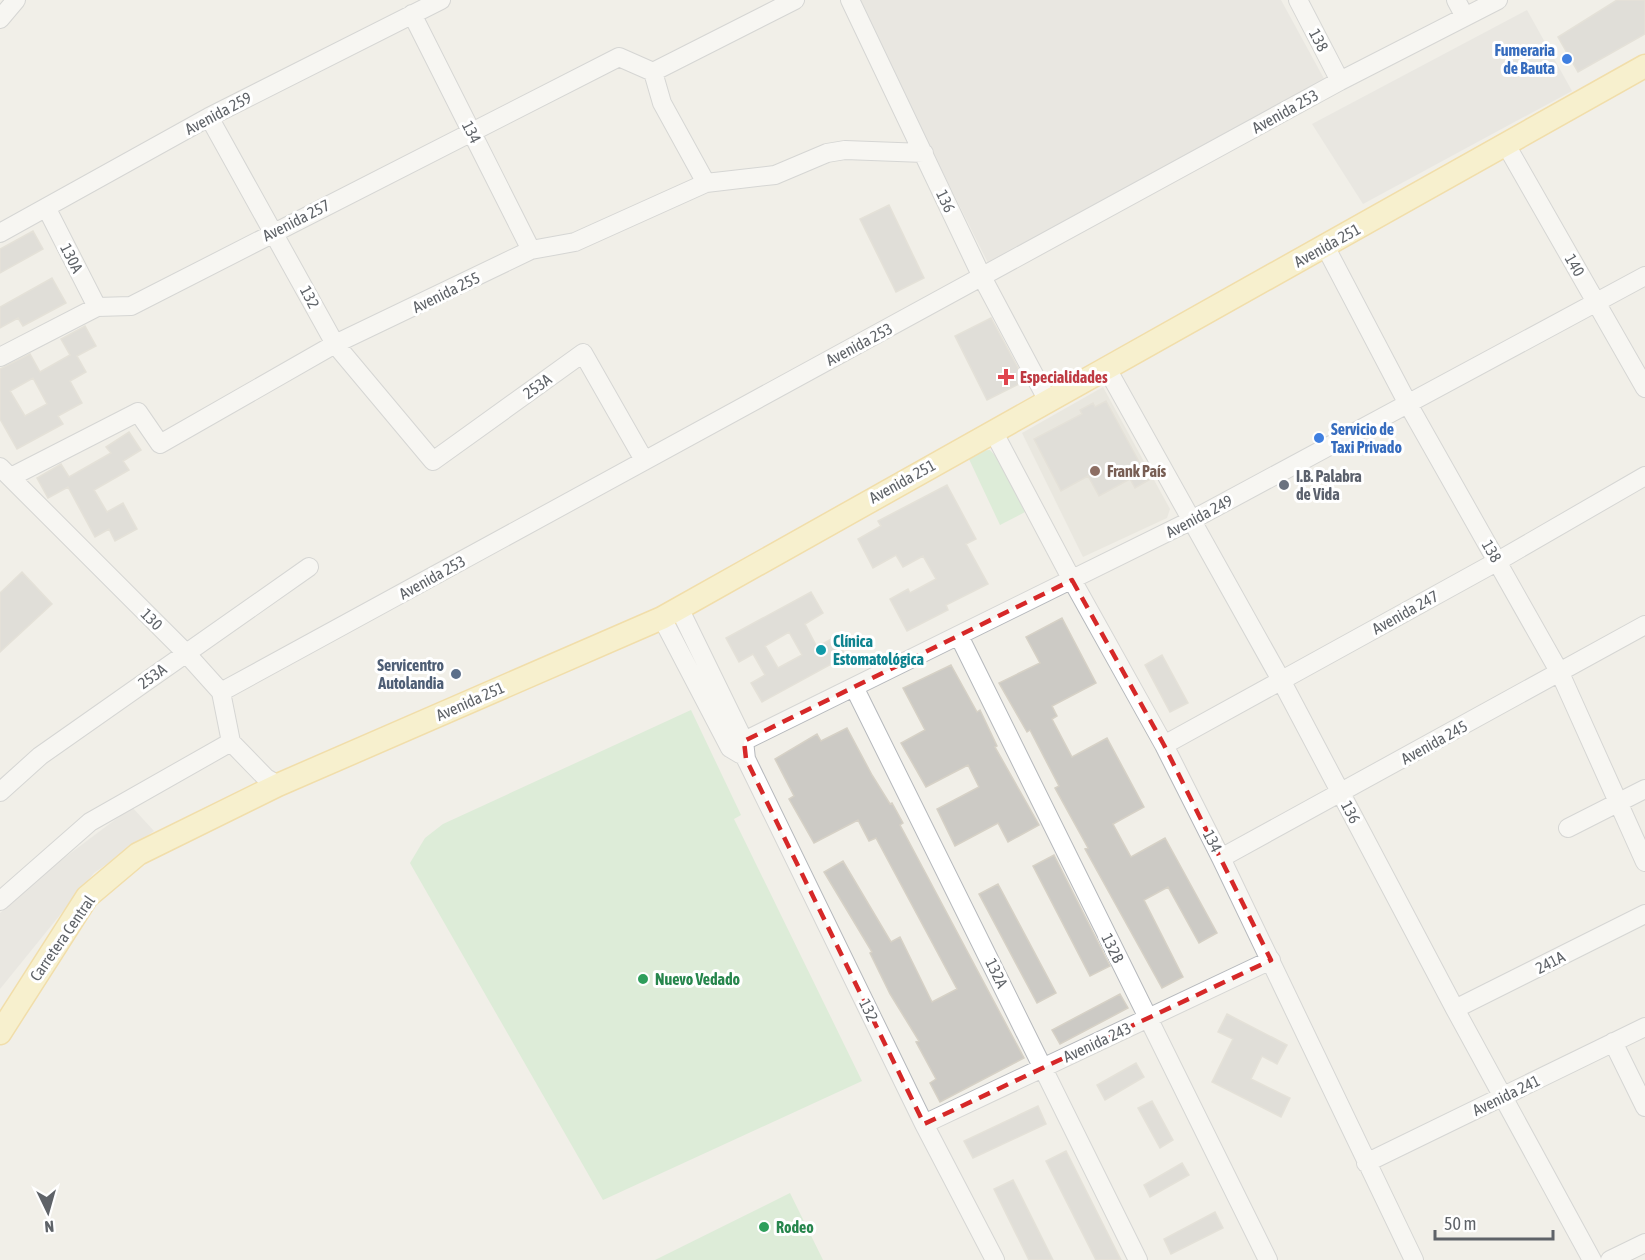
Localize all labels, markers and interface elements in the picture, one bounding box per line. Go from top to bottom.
street label: 138 [1306,26,1332,54]
place label: Fumeraria de Bauta [1495,41,1555,77]
marker: Fumeraria de Bauta [1560,52,1574,66]
street label: Avenida 253 [1249,85,1321,137]
street label: Avenida 259 [182,88,254,138]
street label: 134 [459,118,485,146]
street label: 136 [933,187,959,215]
street label: Avenida 257 [259,195,333,245]
street label: Avenida 251 [1291,219,1363,271]
street label: 130A [57,240,87,276]
street label: 140 [1562,251,1588,279]
street label: Avenida 255 [409,268,483,316]
street label: 132 [297,283,323,311]
street label: Avenida 253 [823,319,895,369]
marker: Especialidades [997,368,1015,386]
place label: Especialidades [1020,368,1108,386]
street label: 253A [519,370,555,402]
place label: Servicio de Taxi Privado [1331,420,1402,456]
marker: Servicio de Taxi Privado [1312,431,1326,445]
street label: Avenida 251 [866,455,938,507]
place label: Frank País [1107,462,1167,480]
marker: Frank País [1088,464,1102,478]
place label: I.B. Palabra de Vida [1296,467,1362,503]
marker: I.B. Palabra de Vida [1277,478,1291,492]
street label: Avenida 249 [1163,491,1235,541]
street label: 138 [1479,537,1505,565]
street label: Avenida 253 [396,551,468,603]
street label: Avenida 247 [1369,586,1441,638]
street label: 130 [138,605,166,633]
place label: Clínica Estomatológica [833,632,924,668]
marker: Clínica Estomatológica [814,643,828,657]
place label: Servicentro Autolandia [377,656,444,692]
street label: 253A [134,660,170,692]
marker: Servicentro Autolandia [449,667,463,681]
street label: Avenida 251 [433,678,507,724]
street label: Avenida 245 [1398,716,1470,768]
street label: 136 [1338,798,1364,826]
street label: 134 [1200,827,1226,855]
street label: Carretera Central [26,891,98,984]
street label: 132B [1098,931,1128,966]
street label: 241A [1532,947,1568,977]
street label: 132A [982,955,1012,991]
place label: Nuevo Vedado [655,970,741,988]
marker: Nuevo Vedado [636,972,650,986]
street label: 132 [856,996,882,1024]
street label: Avenida 243 [1060,1018,1134,1066]
street label: Avenida 241 [1469,1071,1543,1119]
north arrow [18,1182,78,1242]
scale bar [1435,1203,1554,1241]
text: 50 m [1444,1213,1476,1234]
text: N [44,1218,55,1236]
place label: Rodeo [776,1218,814,1236]
marker: Rodeo [757,1220,771,1234]

